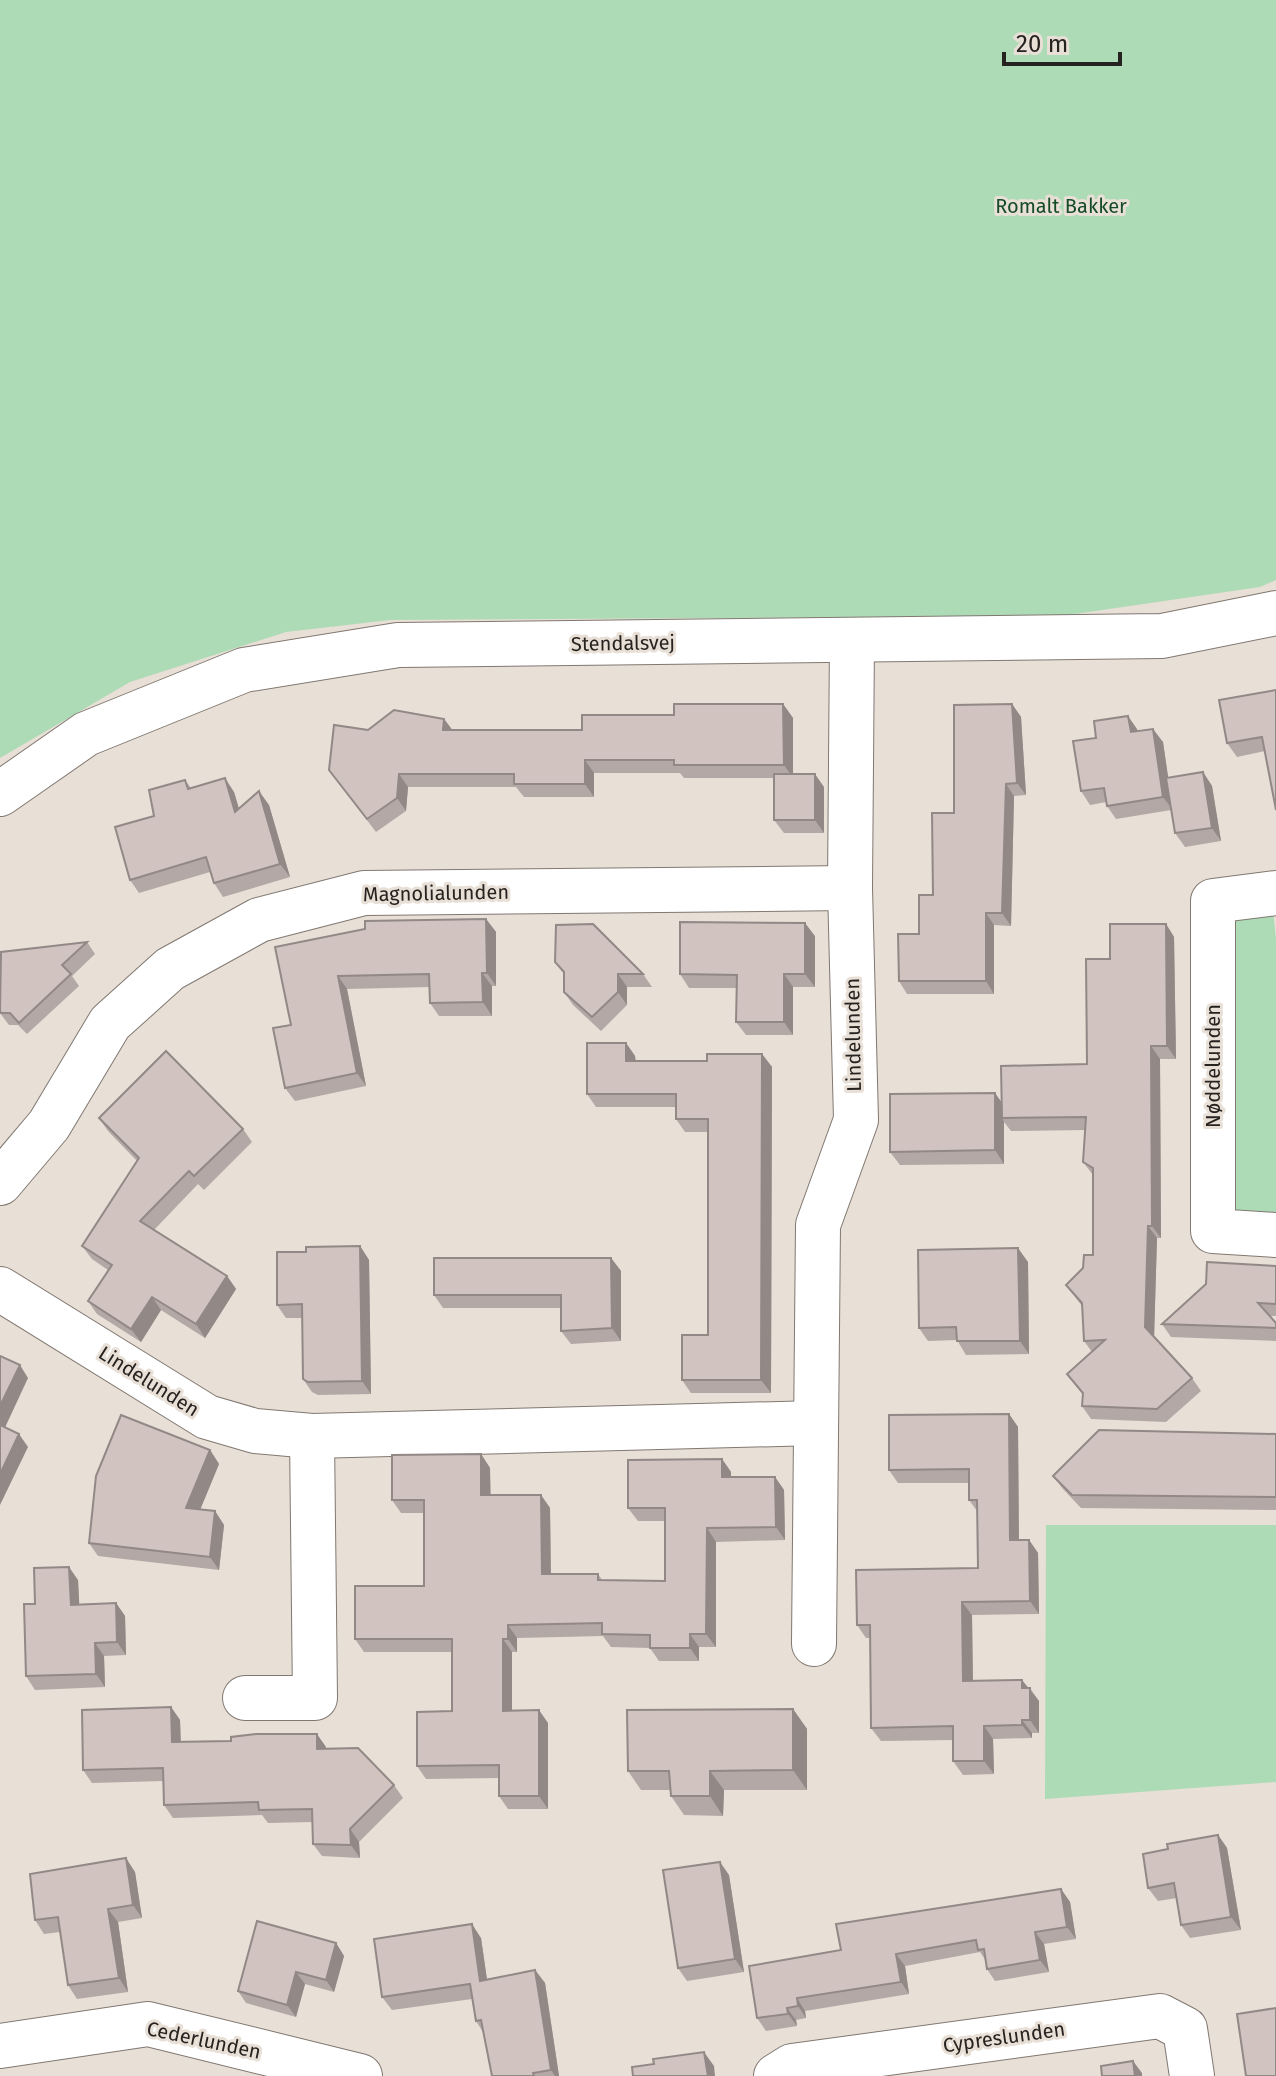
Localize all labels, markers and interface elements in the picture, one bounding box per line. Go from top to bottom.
scale bar [1004,16,1120,66]
text: 20 m [1016,30,1068,58]
park label: Romalt Bakker [995,194,1127,218]
street label: Stendalsvej [571,630,675,656]
street label: Magnolialunden [363,880,509,906]
street label: Lindelunden [840,978,866,1092]
street label: Nøddelunden [1201,1004,1225,1128]
street label: Lindelunden [94,1341,204,1421]
street label: Cederlunden [145,2016,263,2064]
street label: Cypreslunden [941,2017,1067,2057]

